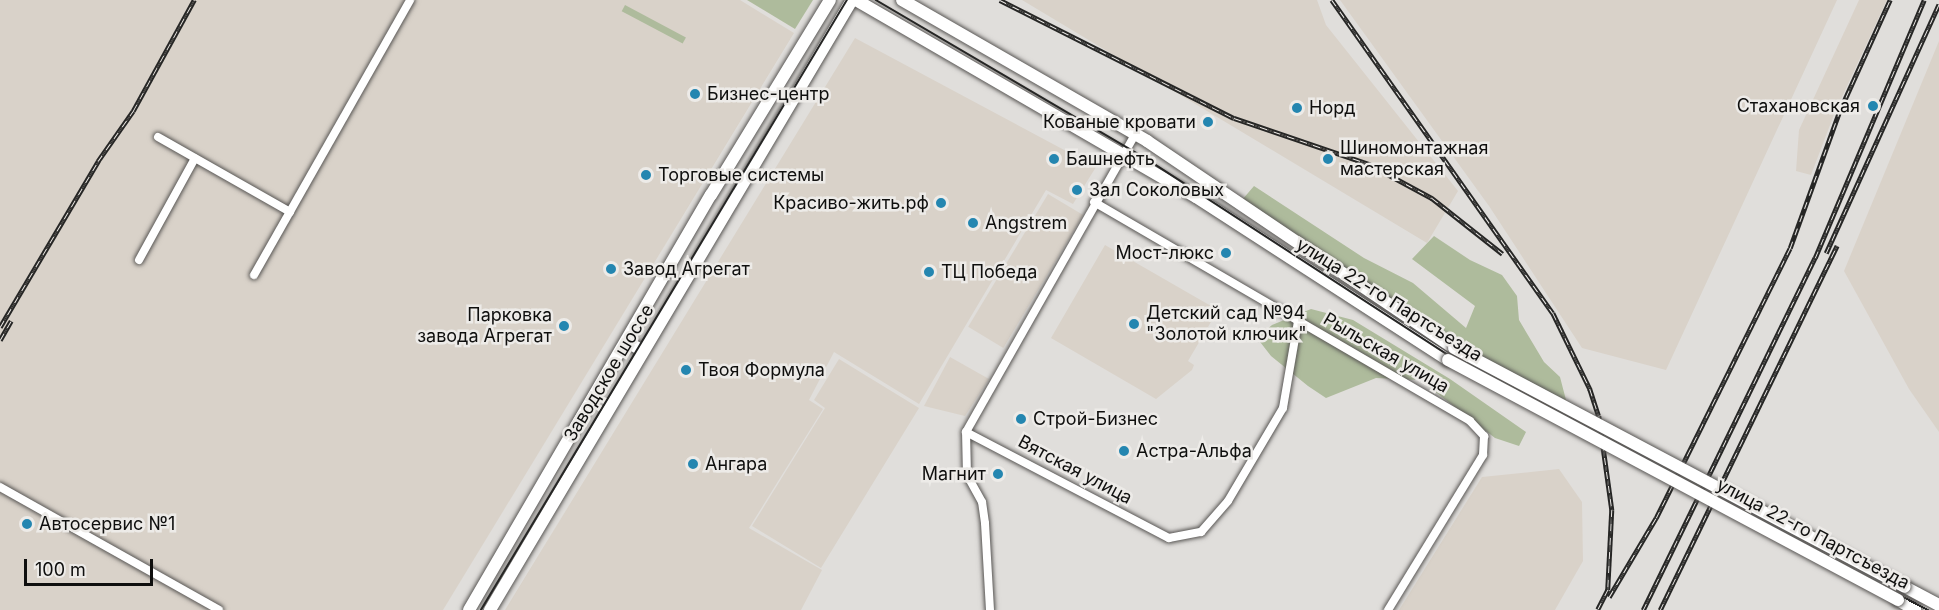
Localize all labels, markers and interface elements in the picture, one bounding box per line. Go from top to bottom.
place label: Бизнес-центр [707,83,829,105]
marker: Бизнес-центр [688,87,702,101]
place label: Стахановская [1737,95,1860,117]
place label: Норд [1309,97,1355,119]
marker: Стахановская [1864,97,1882,115]
marker: Норд [1290,101,1304,115]
place label: Кованые кровати [1043,111,1196,133]
marker: Кованые кровати [1201,115,1215,129]
place label: Шиномонтажная мастерская [1340,138,1488,180]
place label: Башнефть [1066,148,1155,170]
marker: Башнефть [1047,152,1061,166]
marker: Шиномонтажная мастерская [1321,152,1335,166]
place label: Торговые системы [658,164,824,186]
marker: Торговые системы [639,168,653,182]
place label: Зал Соколовых [1089,179,1224,201]
marker: Зал Соколовых [1070,183,1084,197]
place label: Красиво-жить.рф [773,192,929,214]
marker: Красиво-жить.рф [934,196,948,210]
place label: Angstrem [985,212,1067,234]
marker: Angstrem [966,216,980,230]
street label: улица 22-го Партсъезда [1292,234,1486,366]
place label: Мост-люкс [1116,242,1214,264]
marker: Мост-люкс [1219,246,1233,260]
place label: Завод Агрегат [623,258,750,280]
place label: ТЦ Победа [941,261,1037,283]
marker: Завод Агрегат [604,262,618,276]
marker: ТЦ Победа [922,265,936,279]
street label: Заводское шоссе [560,301,658,445]
place label: Детский сад №94 "Золотой ключик" [1146,303,1307,346]
place label: Парковка завода Агрегат [417,305,552,348]
street label: Рыльская улица [1319,308,1453,398]
marker: Детский сад №94 "Золотой ключик" [1127,317,1141,331]
marker: Парковка завода Агрегат [557,319,571,333]
place label: Твоя Формула [698,359,825,381]
marker: Твоя Формула [679,363,693,377]
place label: Строй-Бизнес [1033,408,1158,430]
marker: Строй-Бизнес [1014,412,1028,426]
street label: Вятская улица [1014,431,1136,509]
place label: Астра-Альфа [1136,440,1252,462]
marker: Астра-Альфа [1117,444,1131,458]
place label: Ангара [705,453,767,475]
marker: Ангара [686,457,700,471]
place label: Магнит [922,463,986,485]
marker: Магнит [991,467,1005,481]
street label: улица 22-го Партсъезда [1713,474,1913,594]
place label: Автосервис №1 [39,513,175,535]
marker: Автосервис №1 [20,517,34,531]
scale bar [27,547,156,585]
text: 100 m [35,559,86,580]

